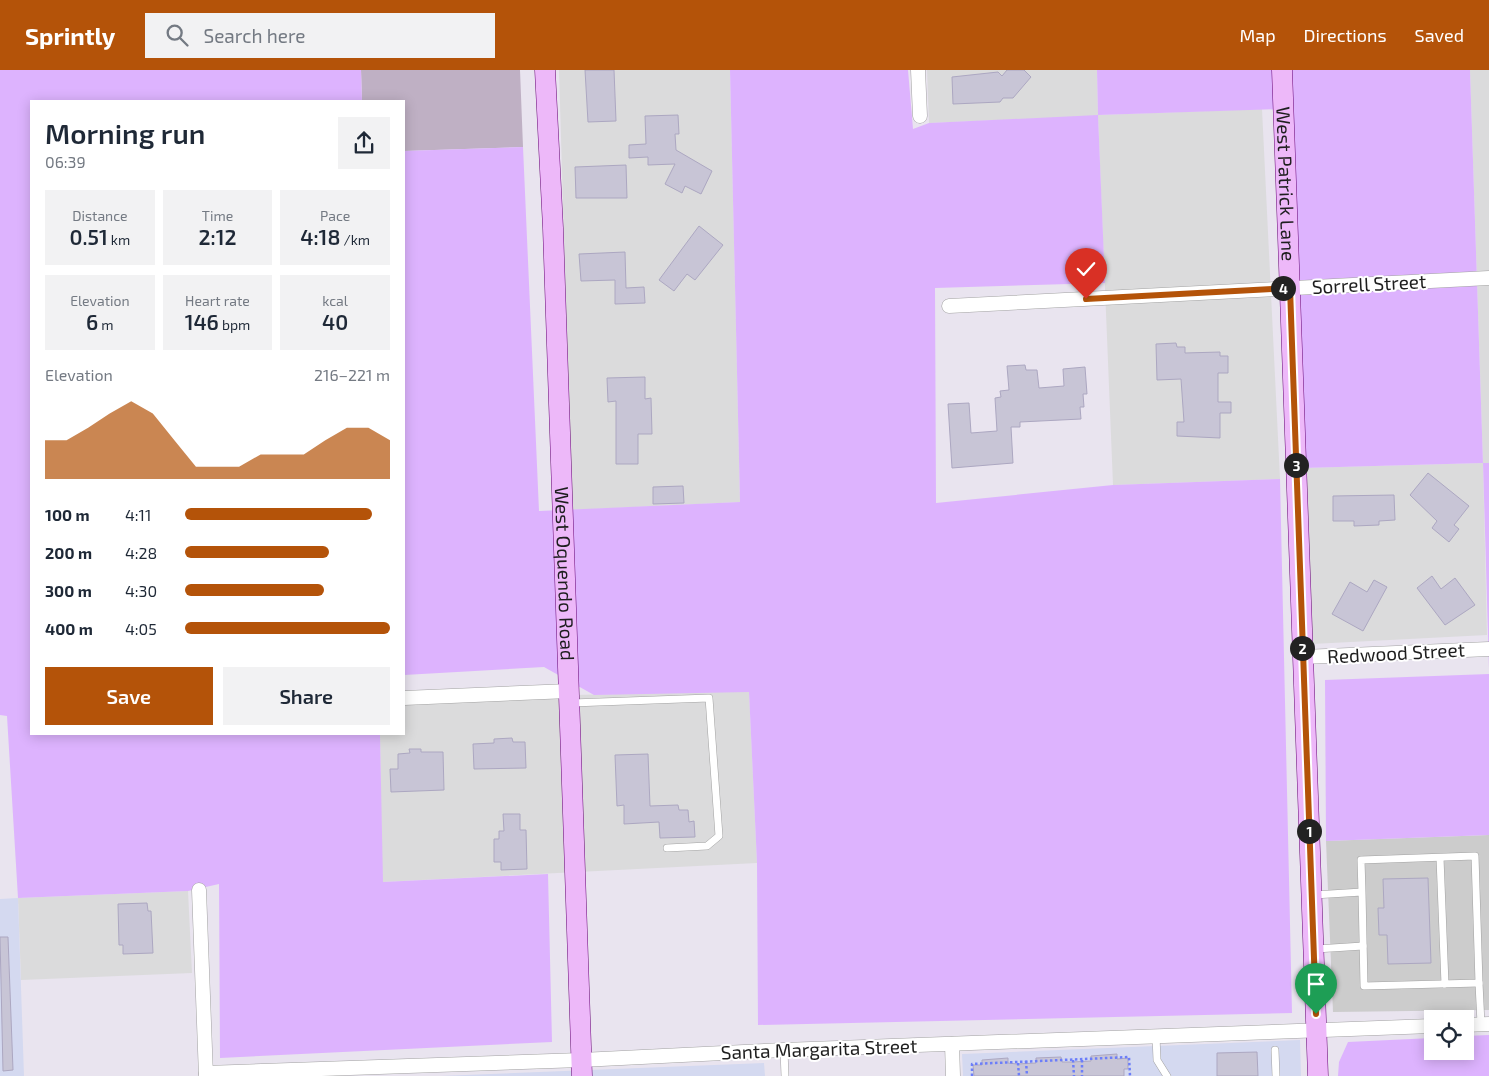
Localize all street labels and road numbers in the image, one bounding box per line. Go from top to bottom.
street label: West Patrick Lane [1272,106,1301,262]
street label: Sorrell Street [1311,269,1427,298]
street label: West Oquendo Road [551,486,580,661]
street label: Redwood Street [1327,637,1465,668]
street label: Santa Margarita Street [720,1034,918,1063]

